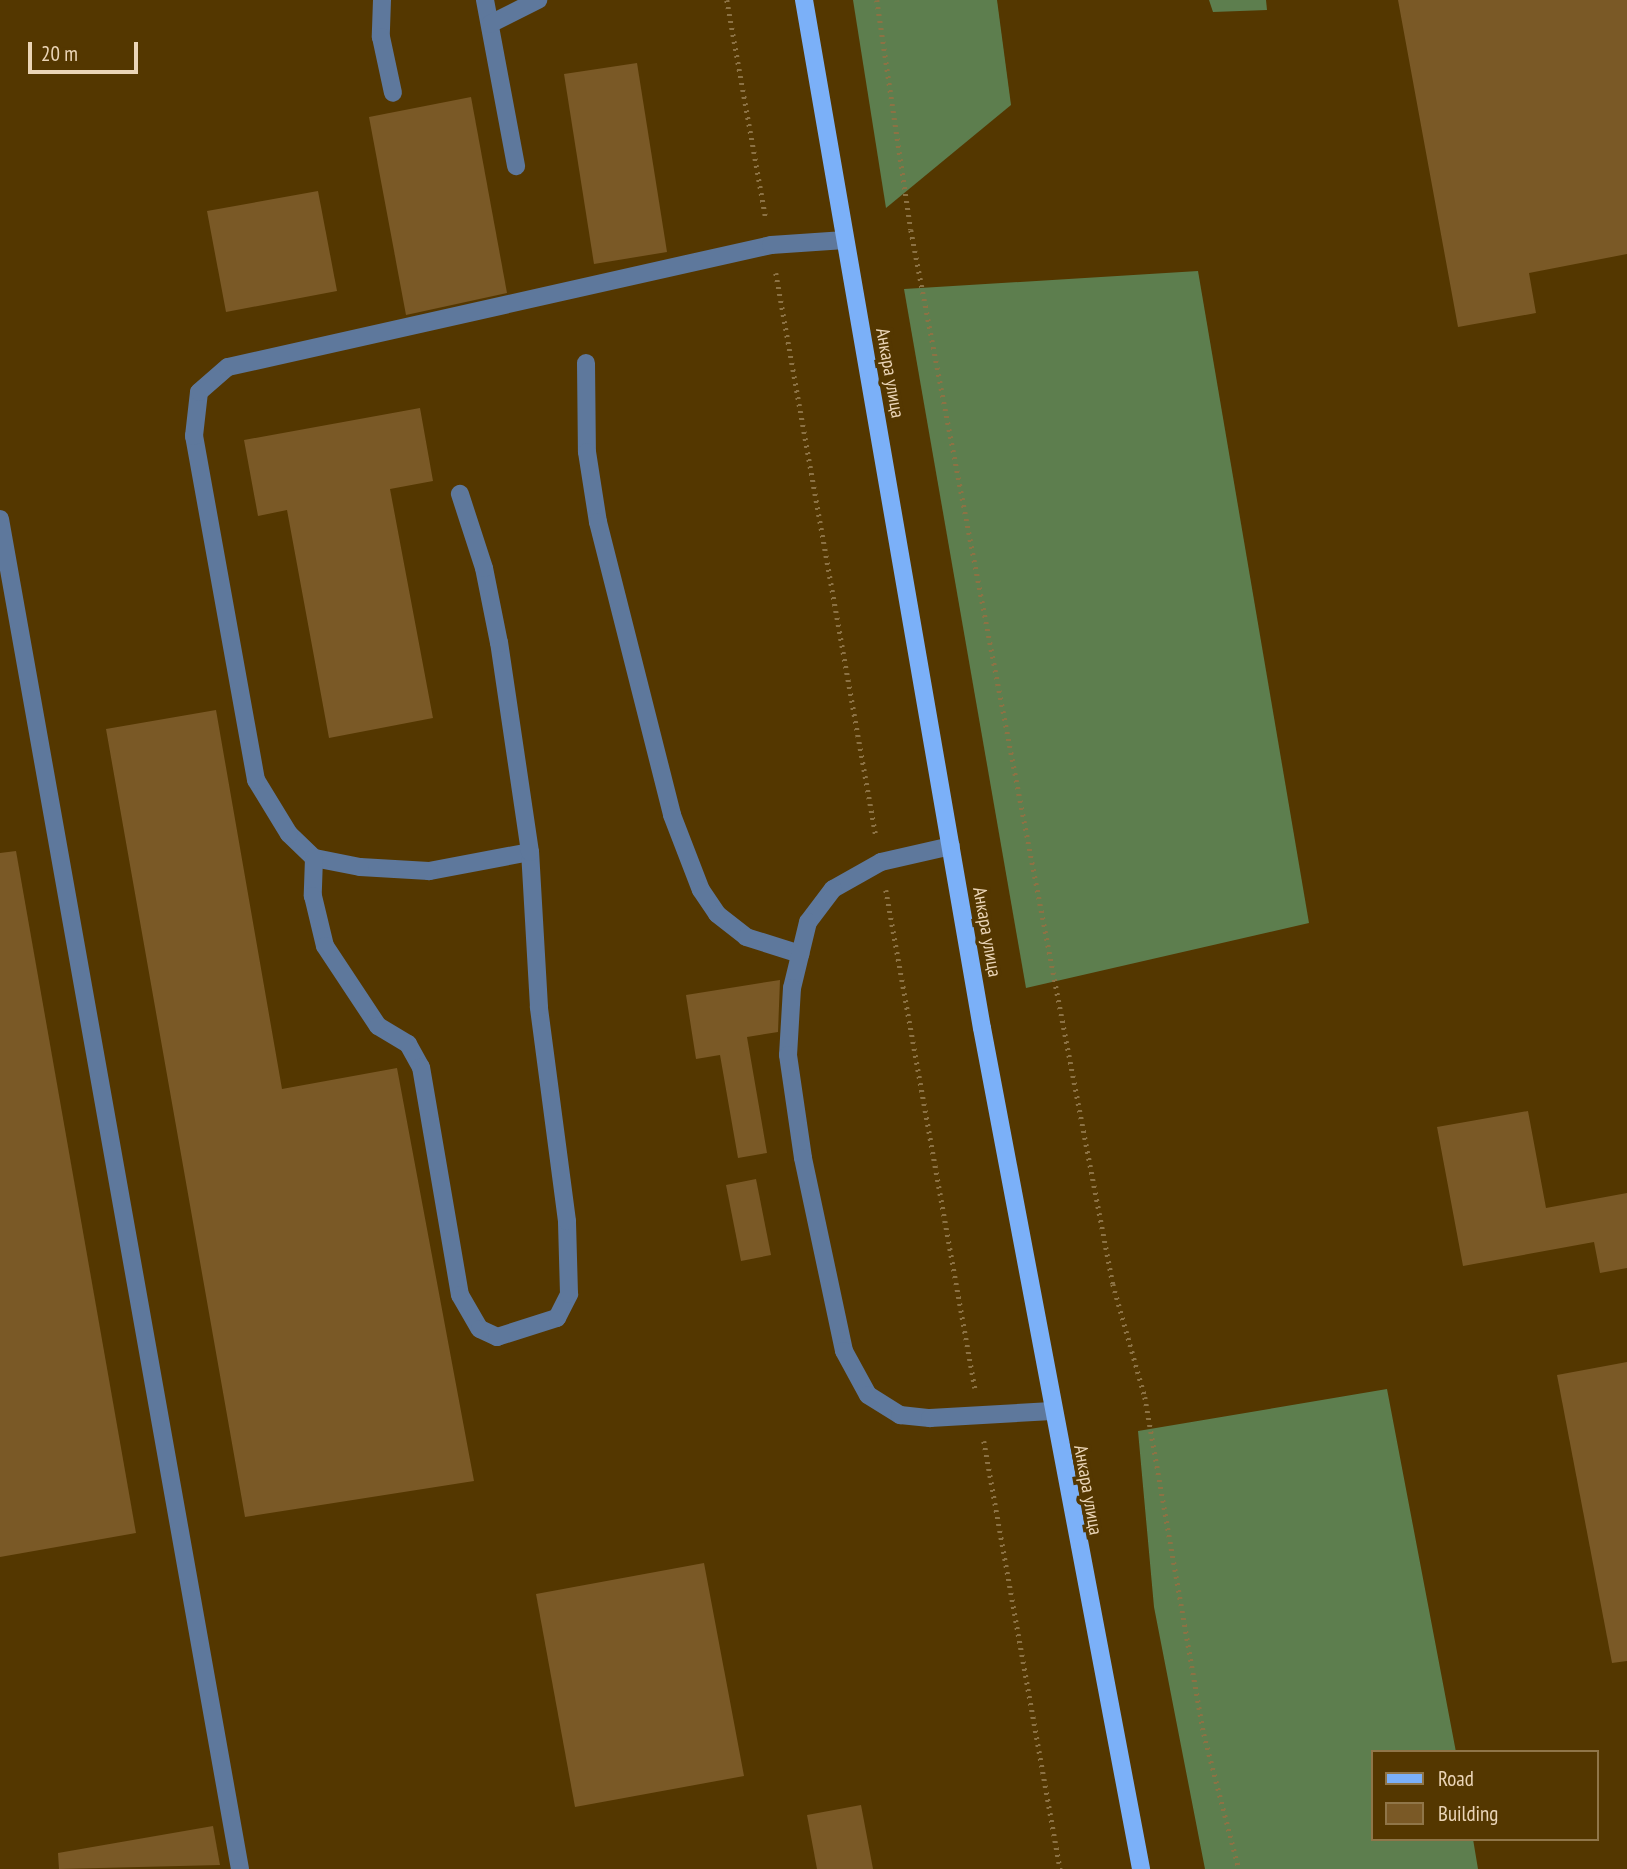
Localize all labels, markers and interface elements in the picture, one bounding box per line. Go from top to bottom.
scale bar [32,28,142,72]
text: 20 m [41,40,78,67]
street label: Анкара улица [871,326,909,420]
street label: Анкара улица [968,885,1006,979]
street label: Анкара улица [1069,1443,1107,1537]
legend [1372,1750,1599,1841]
text: Road [1438,1765,1474,1792]
text: Building [1438,1800,1498,1827]

